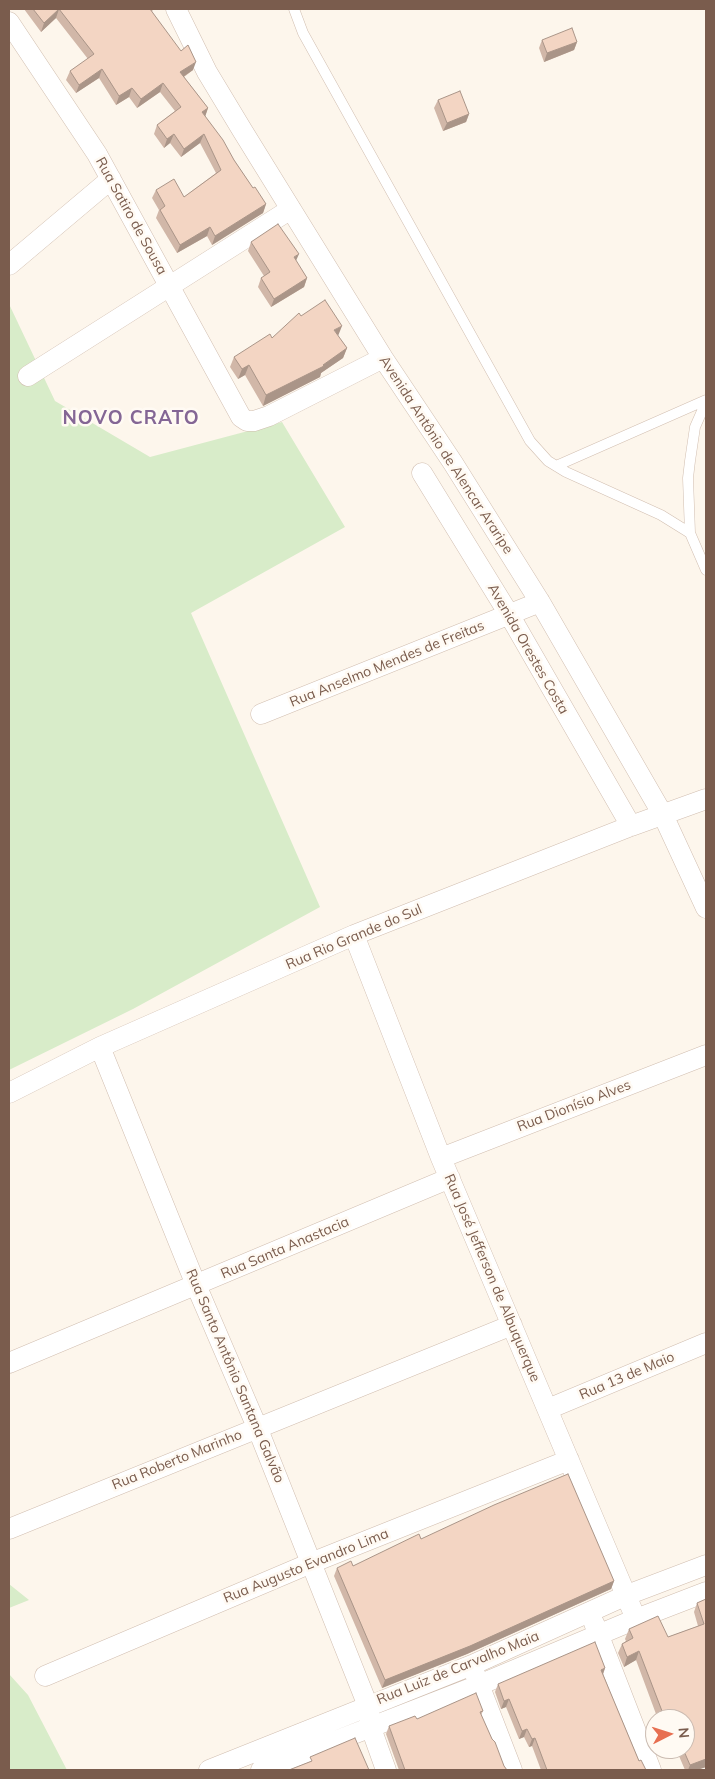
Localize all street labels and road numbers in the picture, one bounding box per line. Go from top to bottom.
street label: Rua Satiro de Sousa [92,154,170,278]
street label: Avenida Antônio de Alencar Araripe [376,353,516,557]
street label: Avenida Orestes Costa [484,581,572,717]
street label: Rua Anselmo Mendes de Freitas [287,617,487,711]
street label: Rua Rio Grande do Sul [283,901,425,973]
street label: Rua Dionísio Alves [515,1077,633,1135]
street label: Rua José Jefferson de Albuquerque [440,1171,544,1385]
street label: Rua Santa Anastacia [218,1213,352,1283]
street label: Rua Santo Antônio Santana Galvão [182,1266,288,1486]
street label: Rua 13 de Maio [577,1348,677,1404]
street label: Rua Roberto Marinho [110,1426,244,1494]
street label: Rua Augusto Evandro Lima [221,1525,391,1607]
street label: Rua Luiz de Carvalho Maia [374,1628,542,1708]

